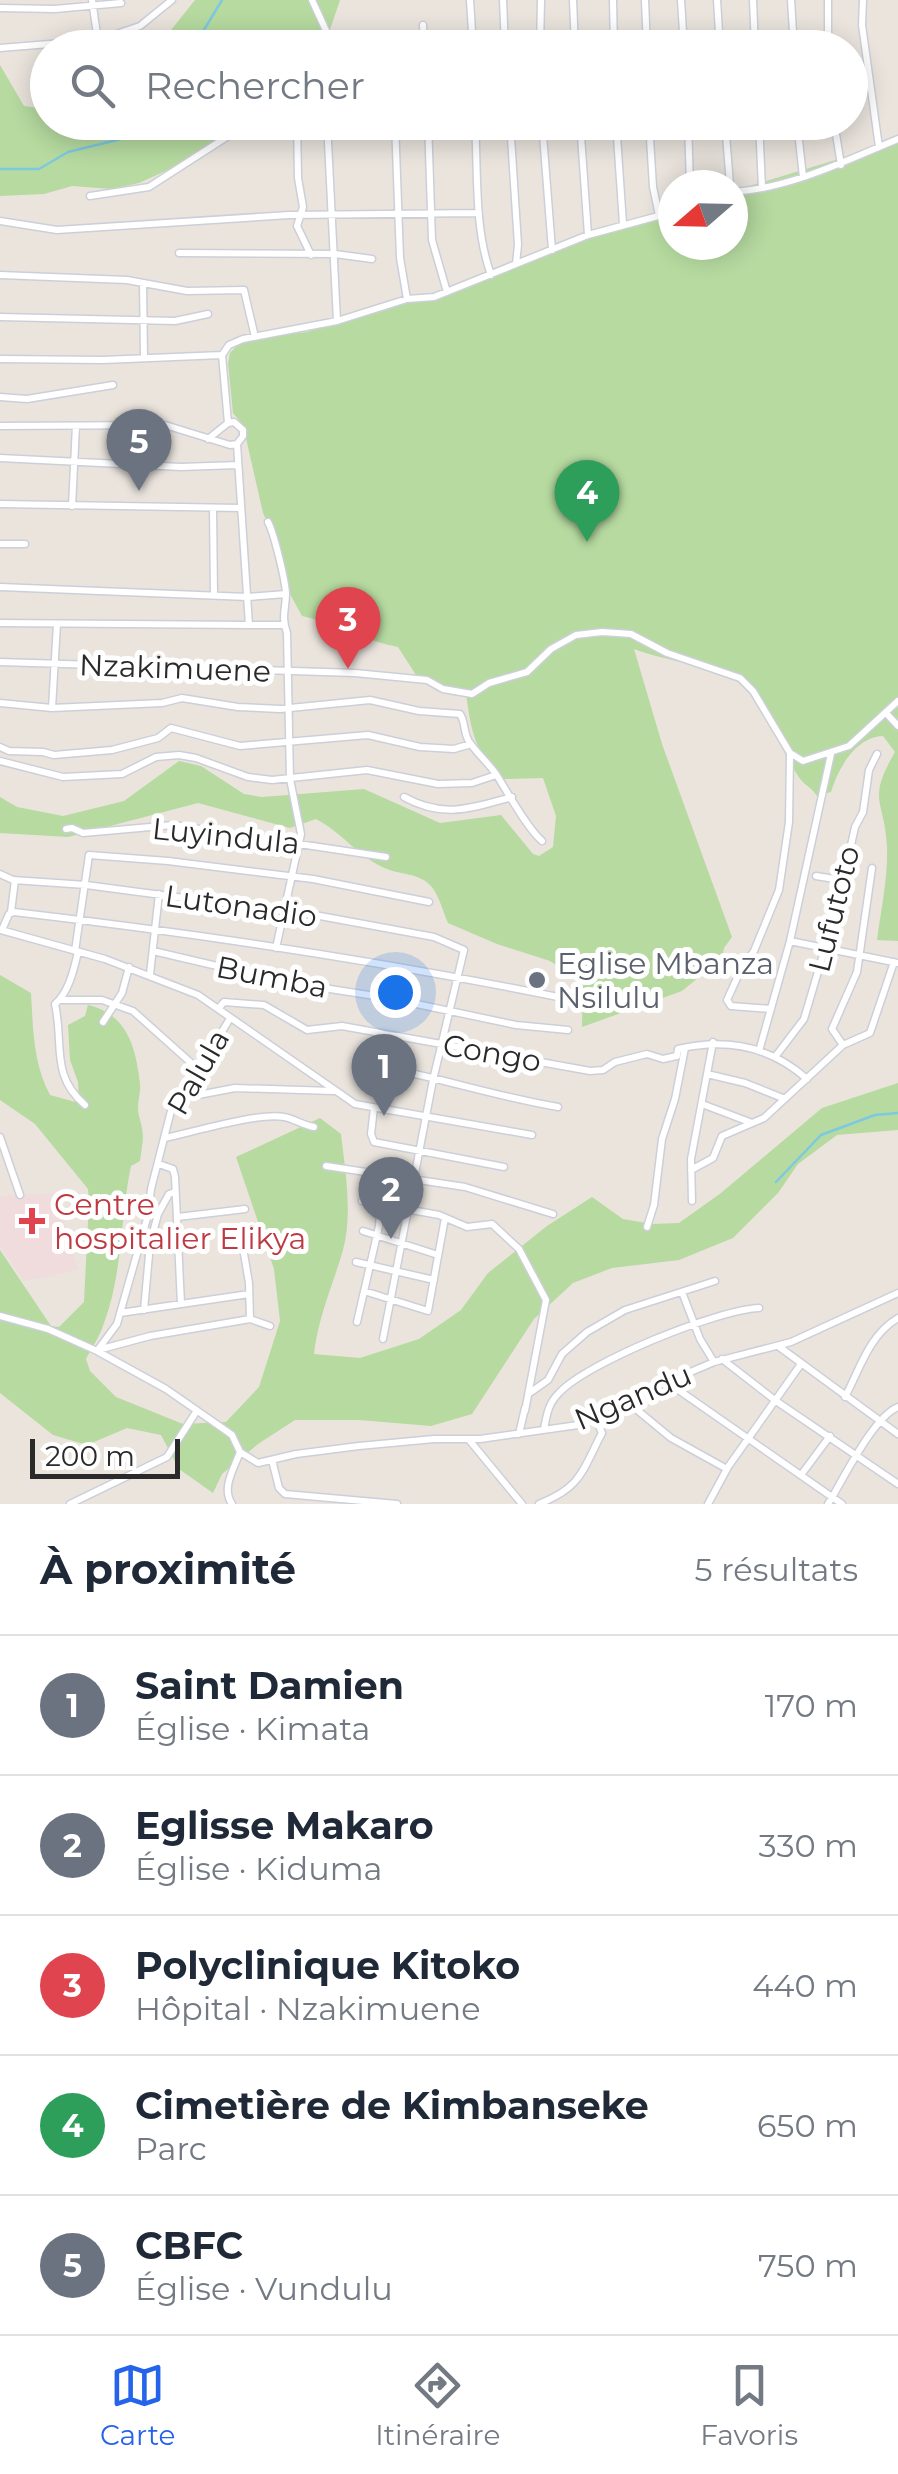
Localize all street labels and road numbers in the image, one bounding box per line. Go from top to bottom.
street label: Nzakimuene [78,646,272,690]
street label: Luyindula [150,810,302,862]
street label: Lufutoto [800,842,868,976]
street label: Lutonadio [163,877,319,935]
street label: Bumba [213,948,331,1006]
street label: Palula [159,1023,237,1121]
street label: Congo [440,1026,544,1080]
street label: Ngandu [569,1356,697,1438]

